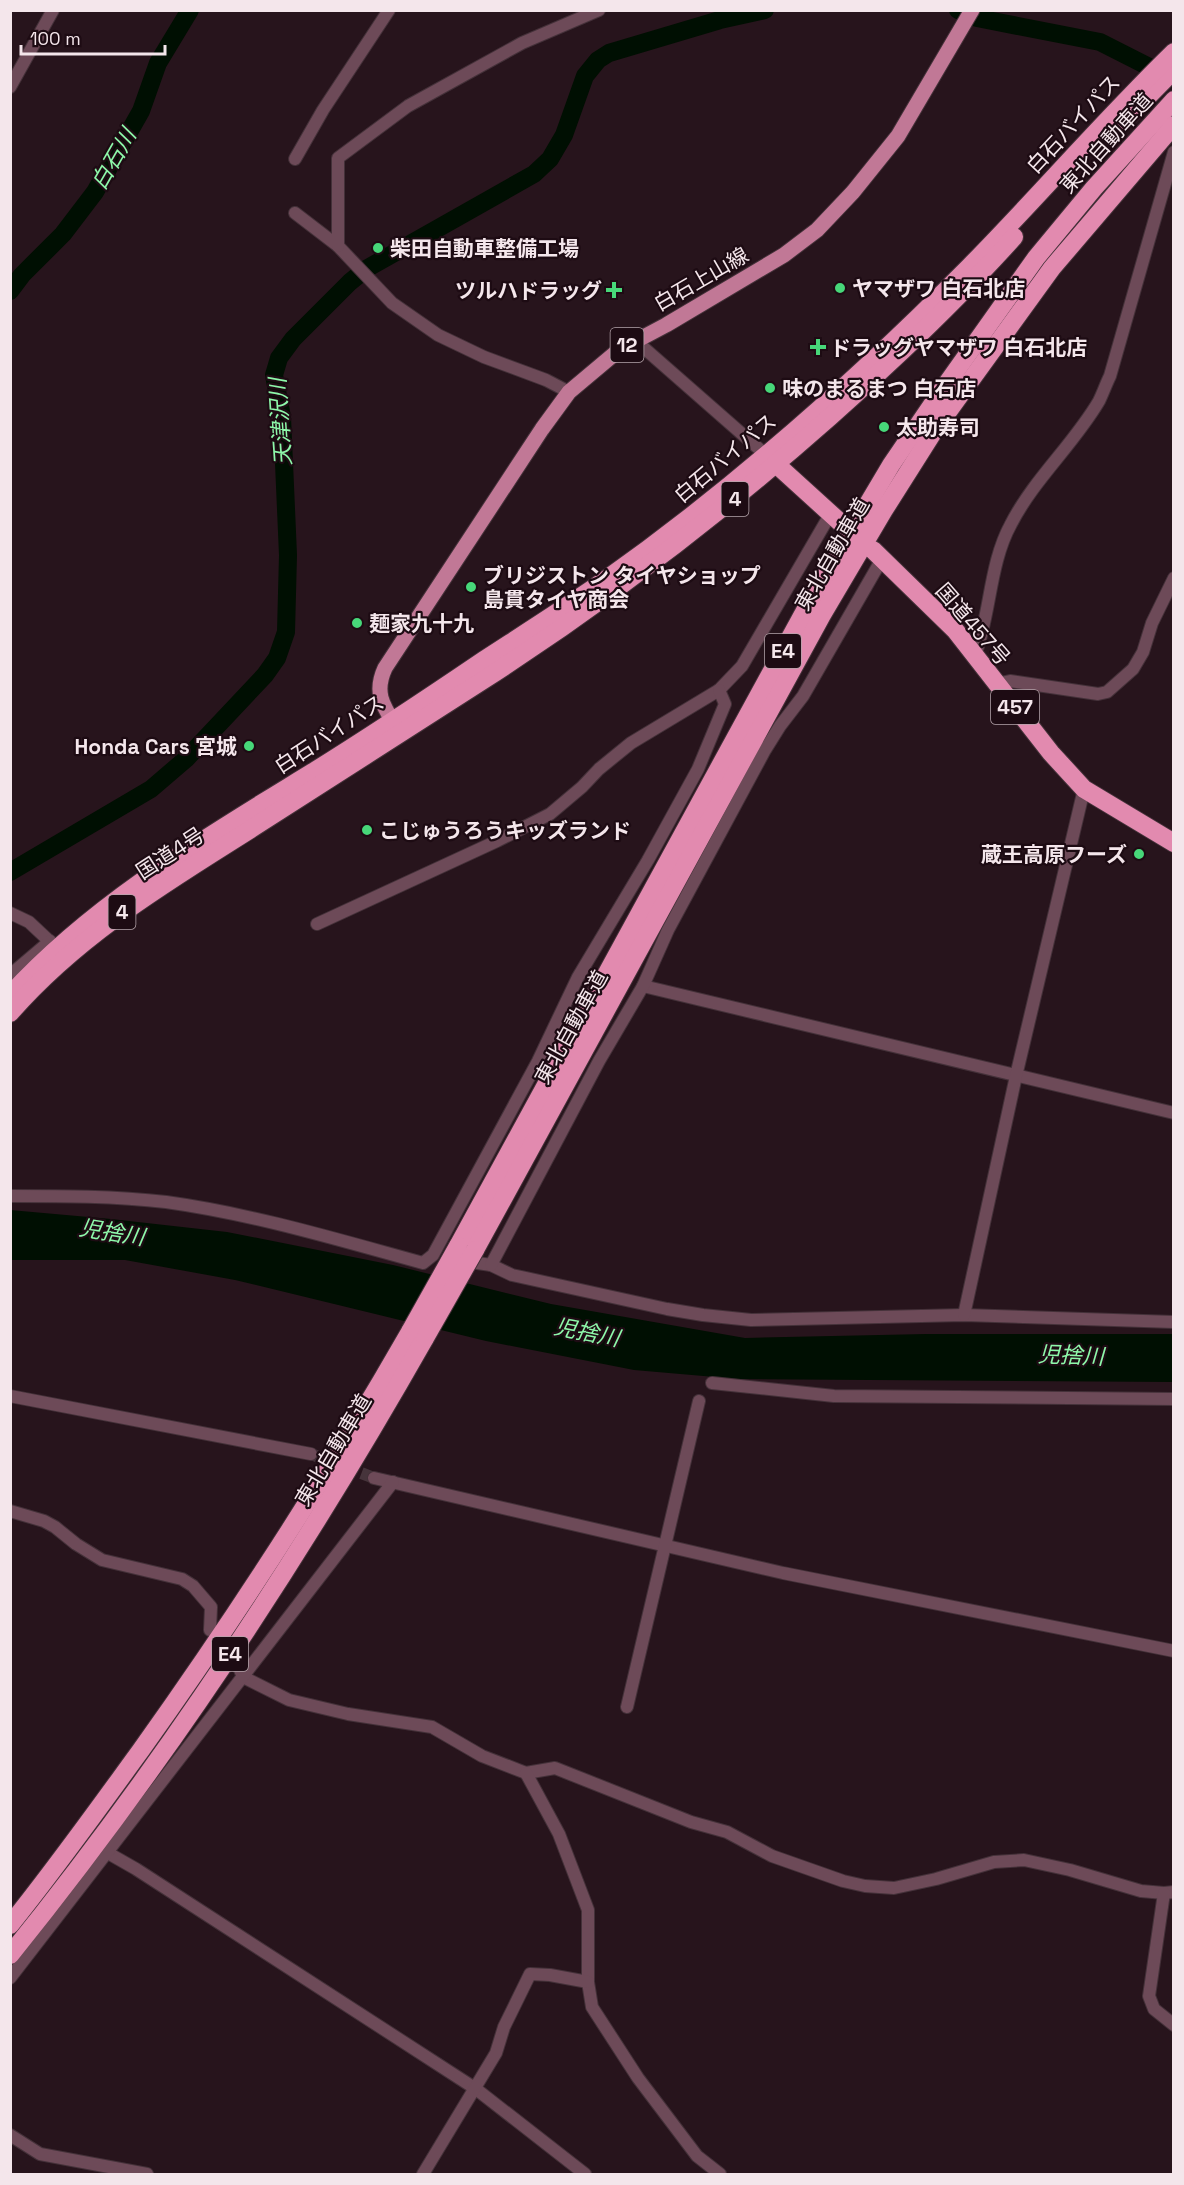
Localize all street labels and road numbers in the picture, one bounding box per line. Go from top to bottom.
street label: 白石バイパス [1020,69,1126,179]
street label: 東北自動車道 [1054,87,1158,199]
street label: 白石上山線 [649,241,753,317]
road number: 12 [610,328,644,362]
street label: 白石バイパス [668,407,782,509]
road number: 4 [722,482,748,516]
street label: 東北自動車道 [789,493,875,615]
street label: 国道457号 [930,577,1016,671]
road number: E4 [765,634,801,668]
street label: 白石バイパス [269,688,389,780]
road number: 457 [991,690,1039,724]
street label: 国道4号 [131,821,209,885]
road number: 4 [108,895,136,929]
street label: 東北自動車道 [529,965,613,1089]
street label: 東北自動車道 [289,1389,377,1511]
road number: E4 [212,1637,248,1671]

